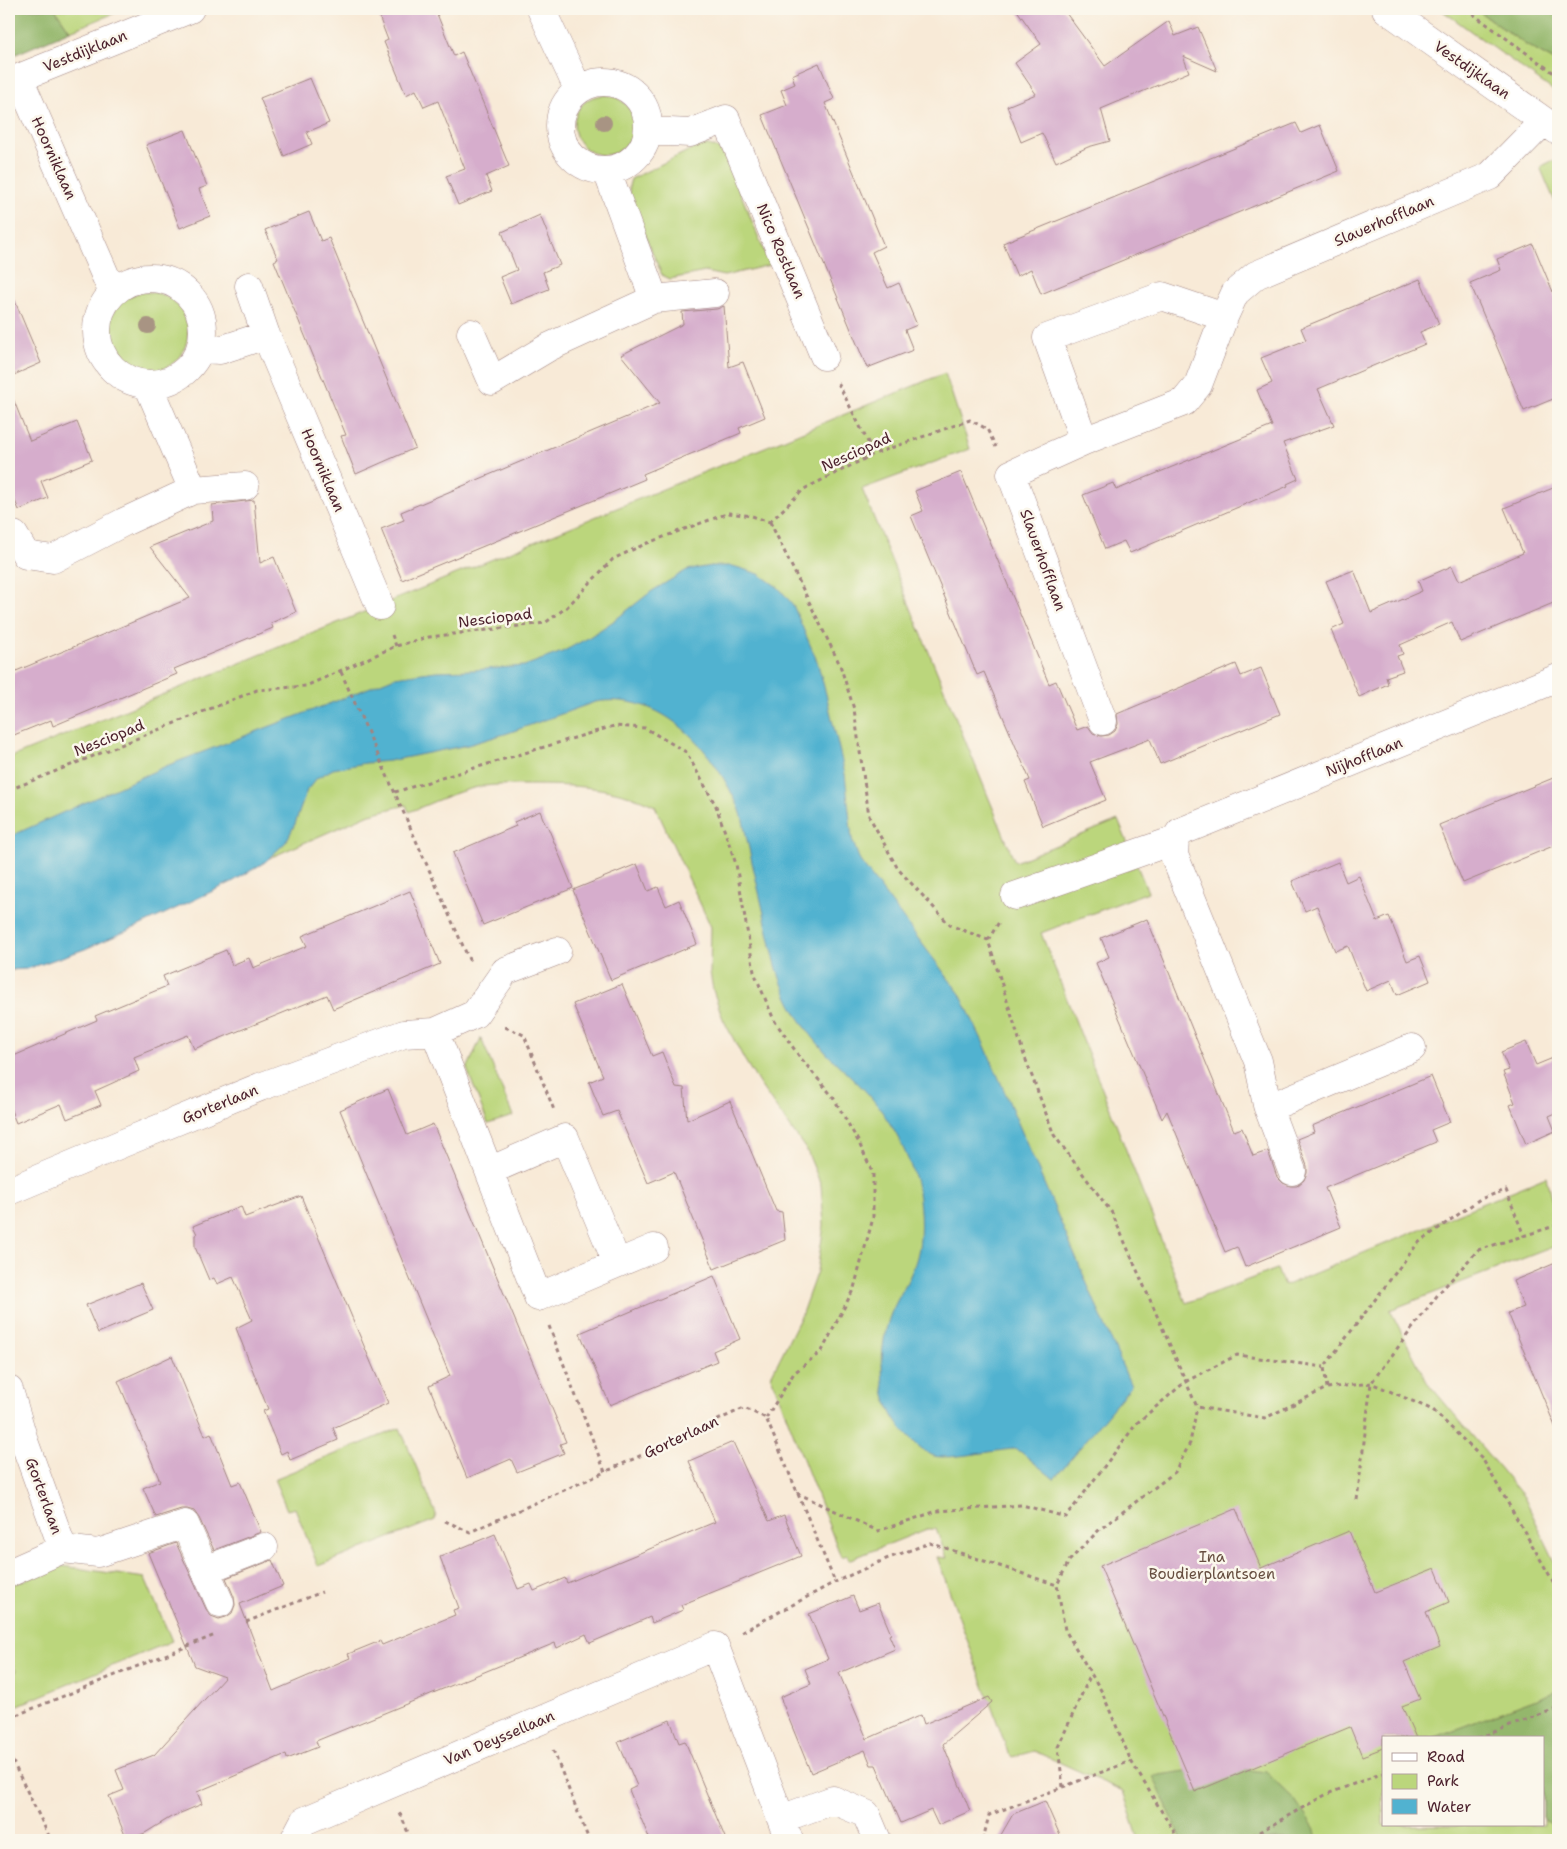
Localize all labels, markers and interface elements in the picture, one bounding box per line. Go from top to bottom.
street label: Vestdijklaan [40,25,130,77]
street label: Vestdijklaan [1430,36,1514,104]
street label: Hoorniklaan [27,113,81,203]
street label: Slauerhofflaan [1331,191,1437,251]
street label: Nico Rostlaan [752,200,810,302]
street label: Hoorniklaan [296,425,350,515]
street label: Nesciopad [818,428,894,476]
street label: Slauerhofflaan [1015,506,1071,614]
street label: Nesciopad [457,603,534,632]
street label: Nesciopad [71,715,148,761]
street label: Nijhofflaan [1323,733,1405,781]
street label: Gorterlaan [179,1080,261,1128]
street label: Gorterlaan [640,1411,722,1463]
street label: Gorterlaan [21,1455,67,1537]
park label: Ina Boudierplantsoen [1149,1547,1275,1584]
street label: Van Deyssellaan [441,1706,557,1770]
legend [1382,1736,1544,1826]
text: Road [1427,1747,1465,1767]
text: Park [1427,1771,1459,1791]
text: Water [1427,1797,1471,1817]

